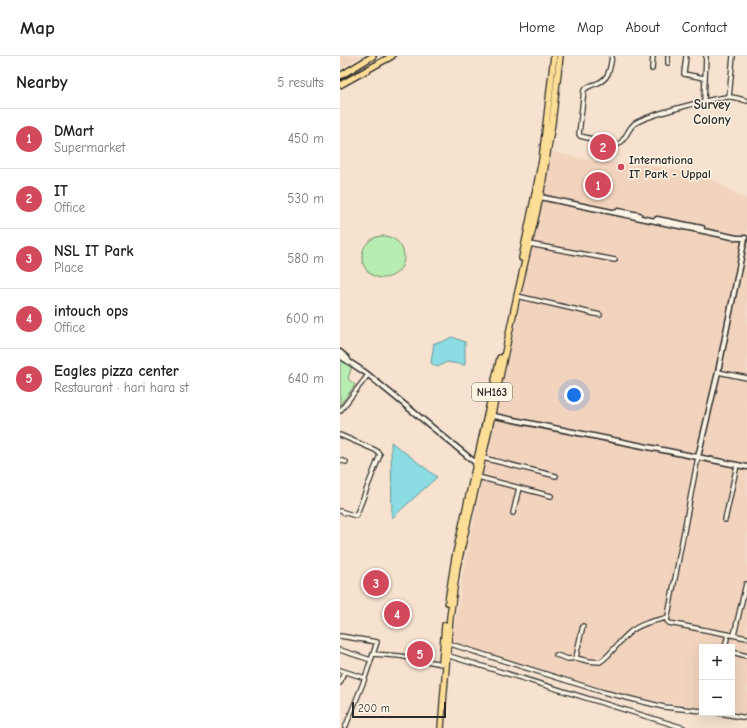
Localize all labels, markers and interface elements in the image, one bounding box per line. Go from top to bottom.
text: Map [20,17,55,39]
text: Home [519,19,555,36]
text: Map [577,19,603,36]
text: About [625,19,660,36]
text: Contact [682,19,727,36]
text: Nearby [16,73,67,92]
text: 5 results [277,75,324,90]
district label: Survey Colony [693,97,731,127]
text: DMart [54,122,94,140]
text: 1 [26,131,32,146]
text: 450 m [288,131,324,146]
pin: 2 [590,132,616,162]
text: Supermarket [54,140,125,155]
place label: Internationa IT Park - Uppal [629,153,711,181]
marker: Internationa IT Park - Uppal [616,162,626,172]
pin: 1 [585,170,611,200]
text: IT [54,182,68,200]
text: 2 [26,191,32,206]
text: 530 m [287,191,324,206]
text: Office [54,200,85,215]
text: NSL IT Park [54,242,134,260]
text: 3 [26,251,32,266]
text: 580 m [287,251,324,266]
text: Place [54,260,84,275]
text: intouch ops [54,302,128,320]
text: 4 [26,311,32,326]
text: 600 m [286,311,324,326]
text: Office [54,320,85,335]
text: Eagles pizza center [54,362,179,380]
text: 5 [26,371,32,386]
text: 640 m [288,371,324,386]
text: Restaurant · hari hara st [54,380,189,395]
road number: NH163 [472,383,512,401]
your location [564,385,584,405]
pin: 3 [363,568,389,598]
pin: 4 [384,599,410,629]
pin: 5 [407,639,433,669]
map controls [699,644,735,716]
button: + [699,644,735,680]
button: − [699,680,735,716]
scale bar [352,700,446,719]
text: 200 m [358,702,390,715]

